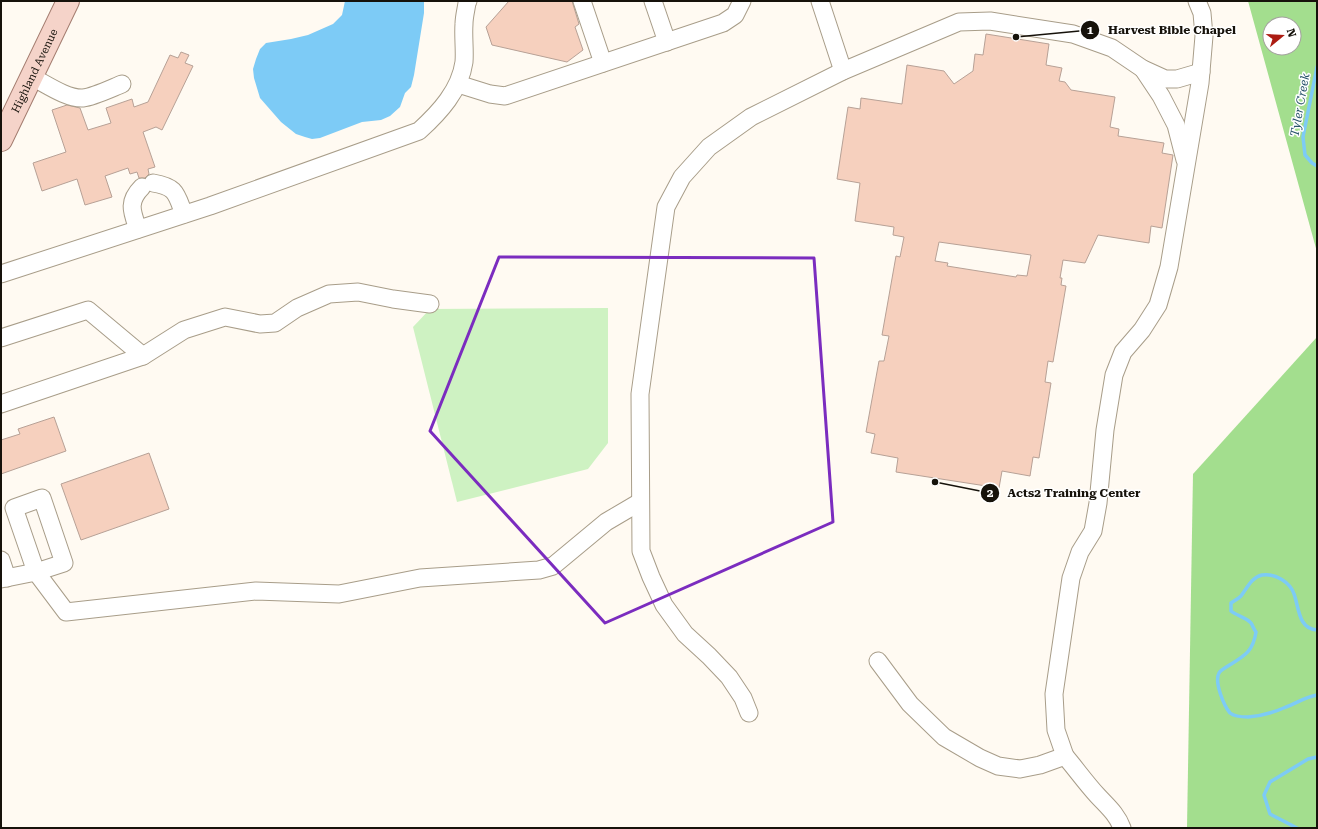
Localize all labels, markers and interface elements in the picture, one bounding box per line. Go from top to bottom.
north arrow [1262,16,1302,56]
callout: Harvest Bible Chapel [1080,18,1244,42]
text: 1 [1087,23,1094,37]
text: Harvest Bible Chapel [1108,23,1236,37]
street label: Highland Avenue [9,27,60,115]
text: N [1284,27,1299,40]
water label: Tyler Creek [1288,72,1313,138]
callout: Acts2 Training Center [980,481,1149,505]
text: 2 [987,486,994,500]
text: Acts2 Training Center [1008,486,1141,500]

